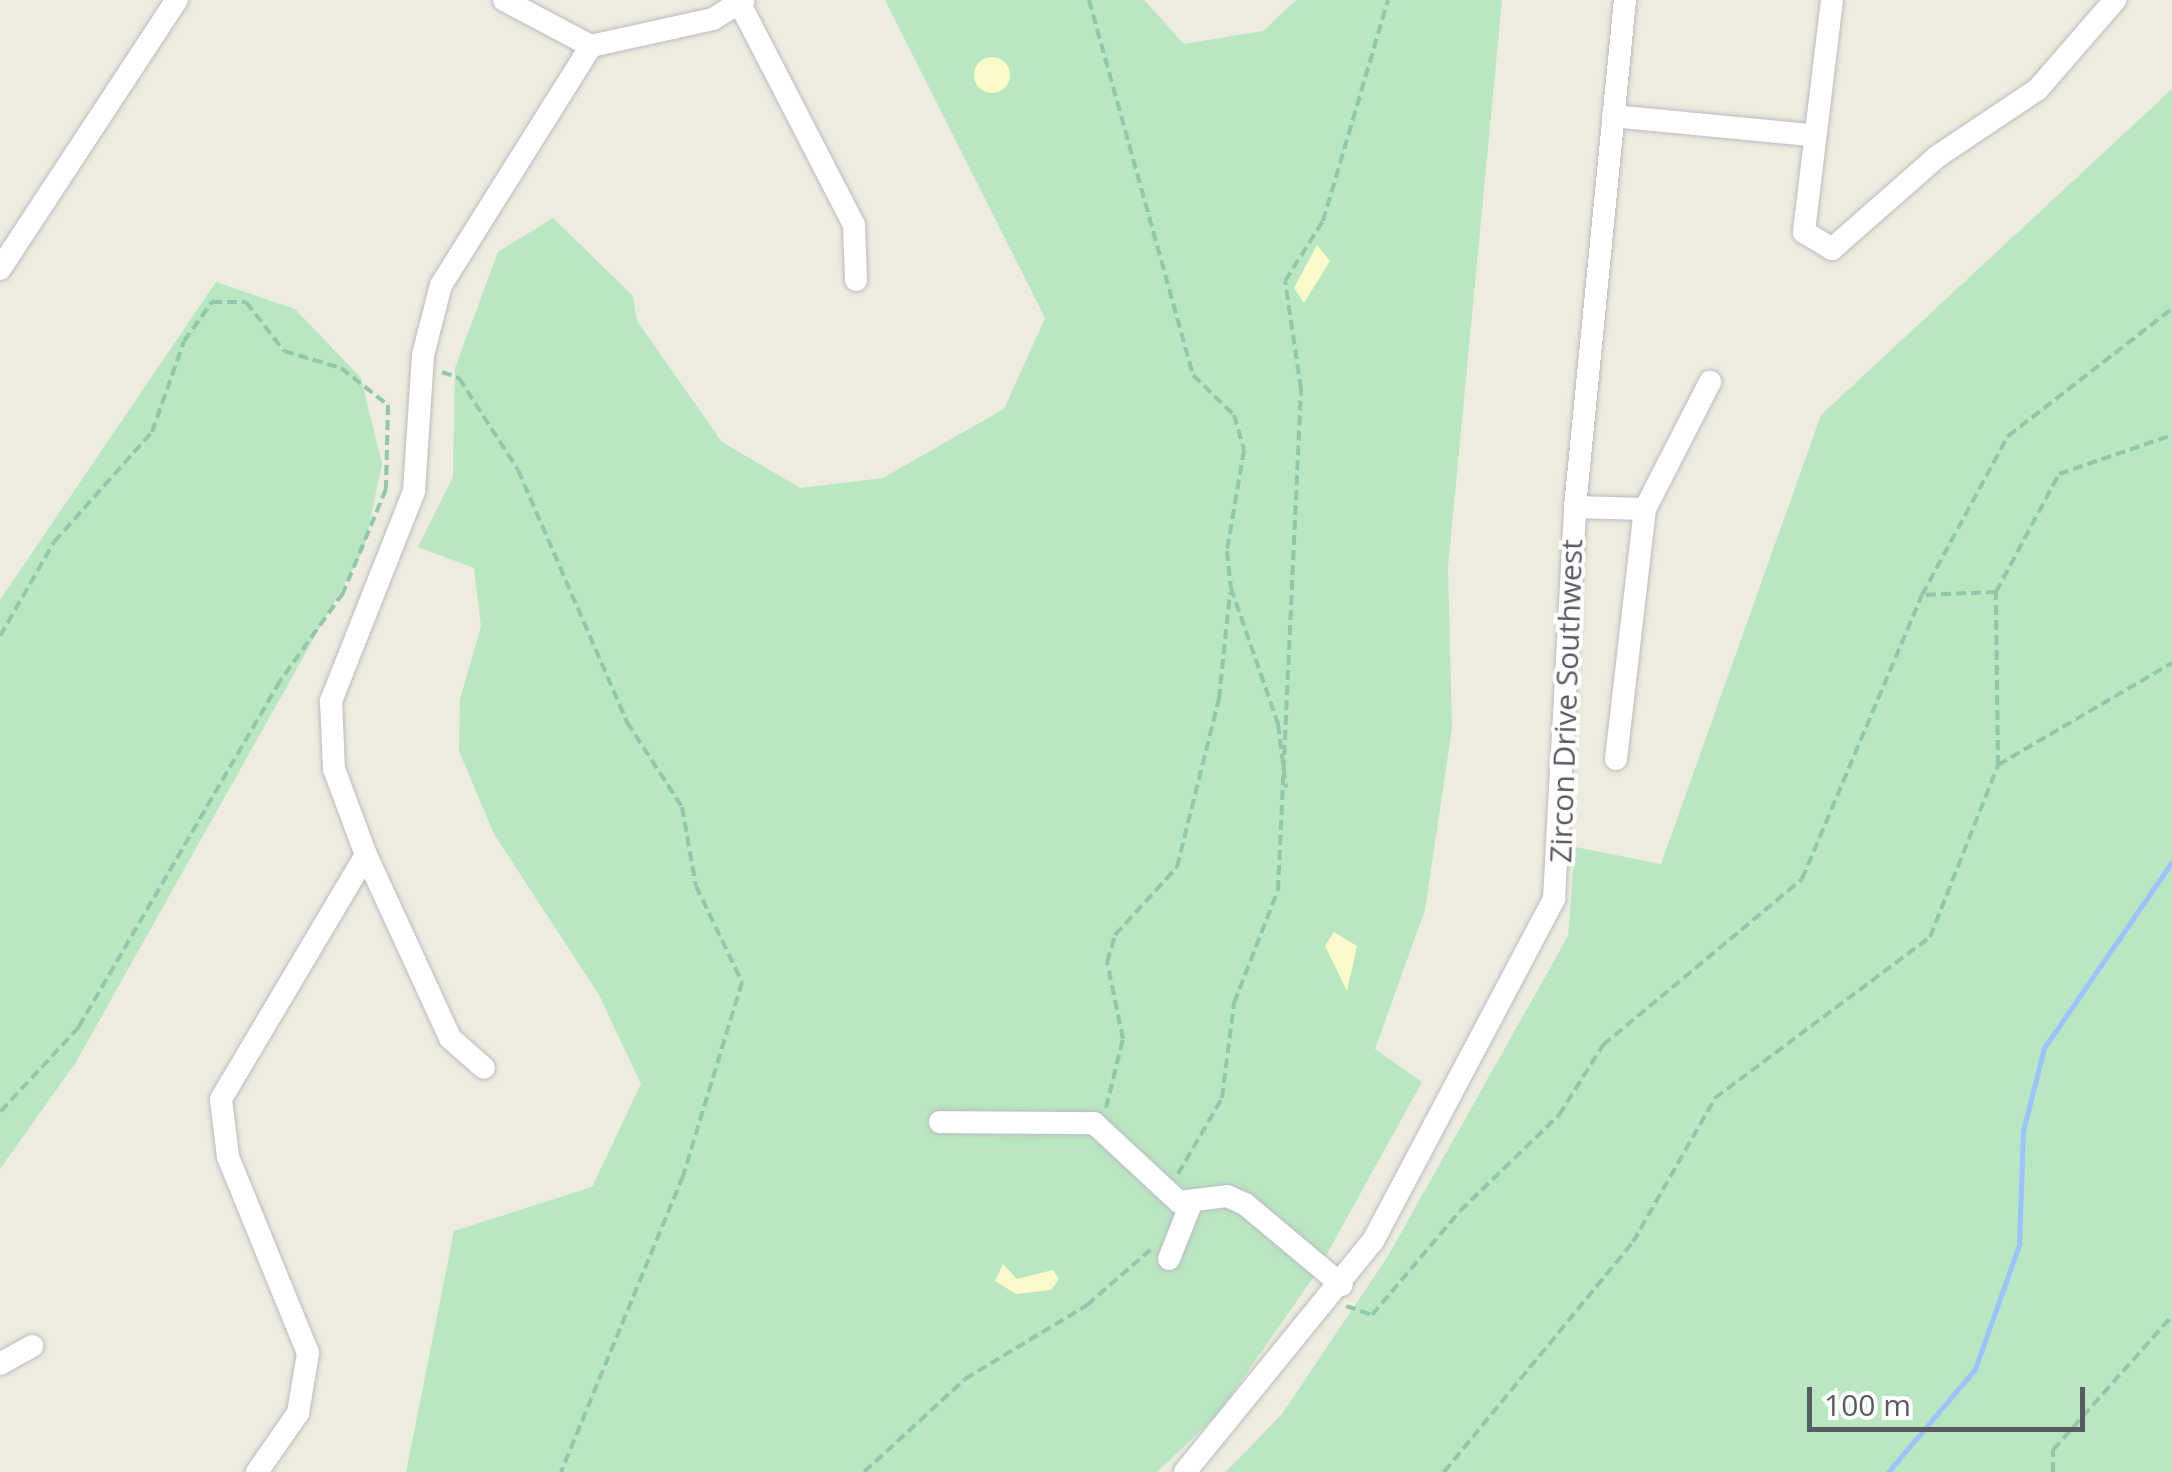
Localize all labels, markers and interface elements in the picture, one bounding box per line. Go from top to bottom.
street label: Zircon Drive Southwest [1542,539,1590,863]
scale bar [1812,1367,2090,1429]
text: 100 m [1824,1384,1911,1425]

